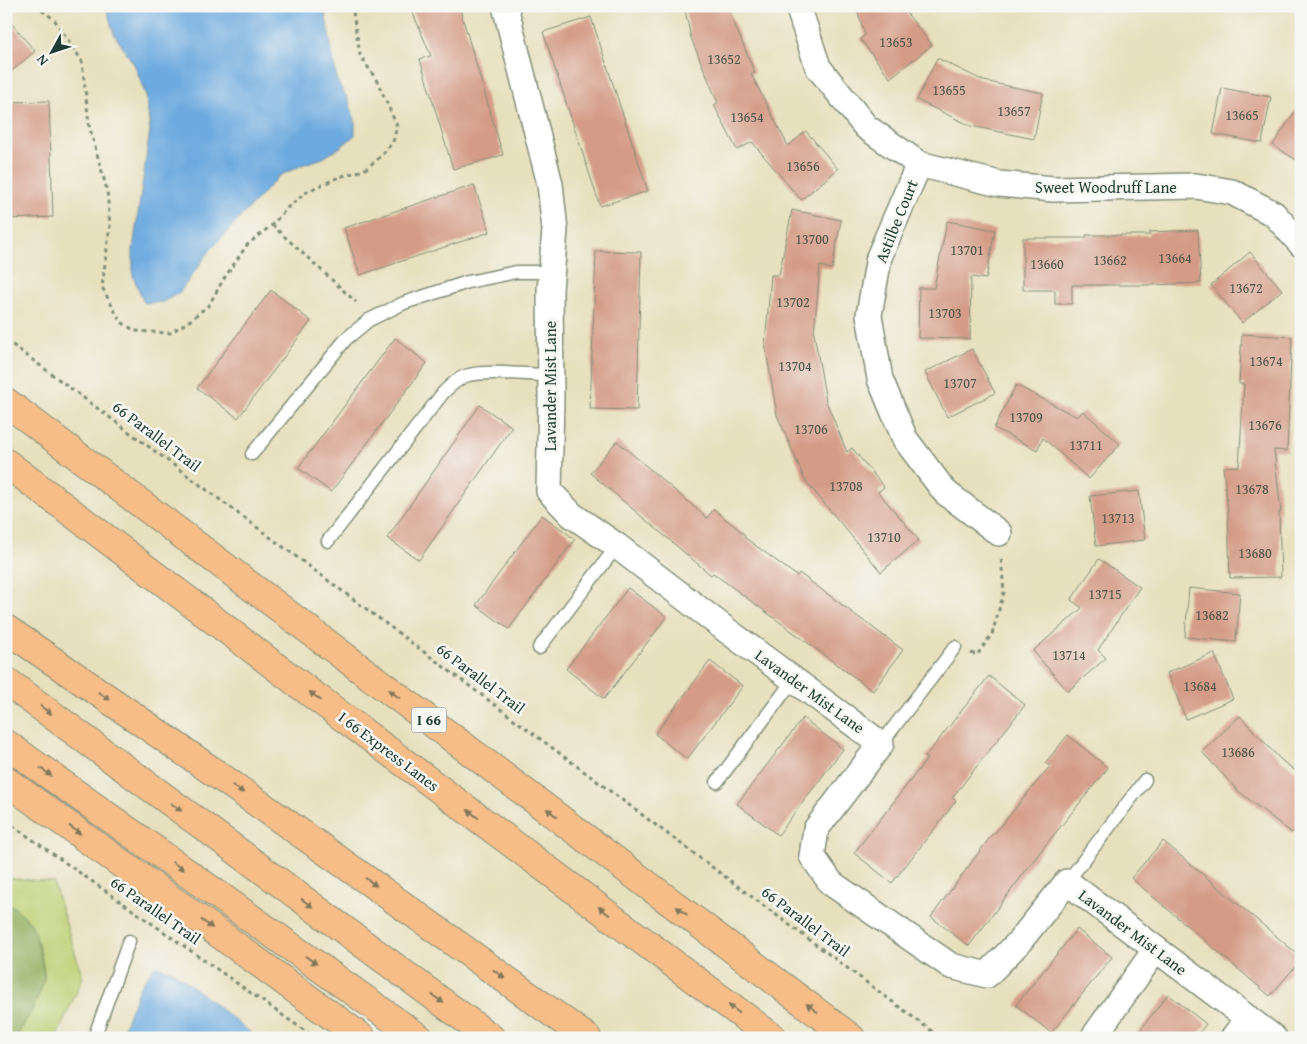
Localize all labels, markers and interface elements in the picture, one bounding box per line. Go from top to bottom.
north arrow [28,28,78,78]
house number: 13653 [879,32,913,52]
house number: 13652 [707,49,741,69]
text: N [31,50,53,70]
house number: 13655 [932,80,966,100]
house number: 13657 [997,101,1031,121]
house number: 13665 [1225,105,1259,125]
house number: 13654 [730,107,764,127]
house number: 13656 [786,156,820,176]
street label: Astilbe Court [868,175,924,266]
street label: Sweet Woodruff Lane [1035,175,1177,199]
house number: 13700 [795,229,829,249]
house number: 13701 [950,240,984,260]
house number: 13664 [1158,248,1192,268]
house number: 13662 [1093,250,1127,270]
house number: 13660 [1030,254,1064,274]
house number: 13672 [1229,278,1263,298]
house number: 13702 [776,292,810,312]
house number: 13703 [928,303,962,323]
street label: Lavander Mist Lane [538,321,562,451]
house number: 13674 [1249,351,1283,371]
house number: 13704 [778,356,812,376]
house number: 13707 [943,373,977,393]
street label: 66 Parallel Trail [108,395,207,478]
house number: 13709 [1009,407,1043,427]
house number: 13676 [1248,415,1282,435]
house number: 13706 [794,419,828,439]
house number: 13711 [1069,435,1103,455]
house number: 13708 [829,476,863,496]
house number: 13678 [1235,479,1269,499]
house number: 13713 [1101,508,1135,528]
house number: 13710 [867,527,901,547]
house number: 13680 [1238,543,1272,563]
house number: 13715 [1088,584,1122,604]
house number: 13682 [1195,605,1229,625]
street label: 66 Parallel Trail [432,637,531,720]
street label: Lavander Mist Lane [750,643,870,739]
house number: 13714 [1052,645,1086,665]
house number: 13684 [1183,676,1217,696]
one-way arrow [388,689,401,700]
one-way arrow [97,691,111,701]
one-way arrow [308,691,322,701]
one-way arrow [39,705,52,715]
street label: I 66 Express Lanes [334,705,444,797]
road number: I 66 [412,708,446,732]
house number: 13686 [1221,742,1255,762]
one-way arrow [39,767,53,777]
one-way arrow [231,784,245,794]
one-way arrow [170,801,183,811]
one-way arrow [545,808,559,818]
one-way arrow [466,809,480,819]
one-way arrow [68,824,81,835]
one-way arrow [171,861,185,871]
street label: 66 Parallel Trail [106,870,207,950]
one-way arrow [364,877,378,887]
street label: 66 Parallel Trail [757,880,856,963]
street label: Lavander Mist Lane [1074,883,1192,981]
one-way arrow [300,898,314,908]
one-way arrow [598,906,611,917]
one-way arrow [675,906,689,916]
one-way arrow [200,919,214,929]
one-way arrow [304,955,318,965]
one-way arrow [492,969,505,979]
one-way arrow [431,994,445,1004]
one-way arrow [728,1003,741,1014]
one-way arrow [806,1003,819,1014]

